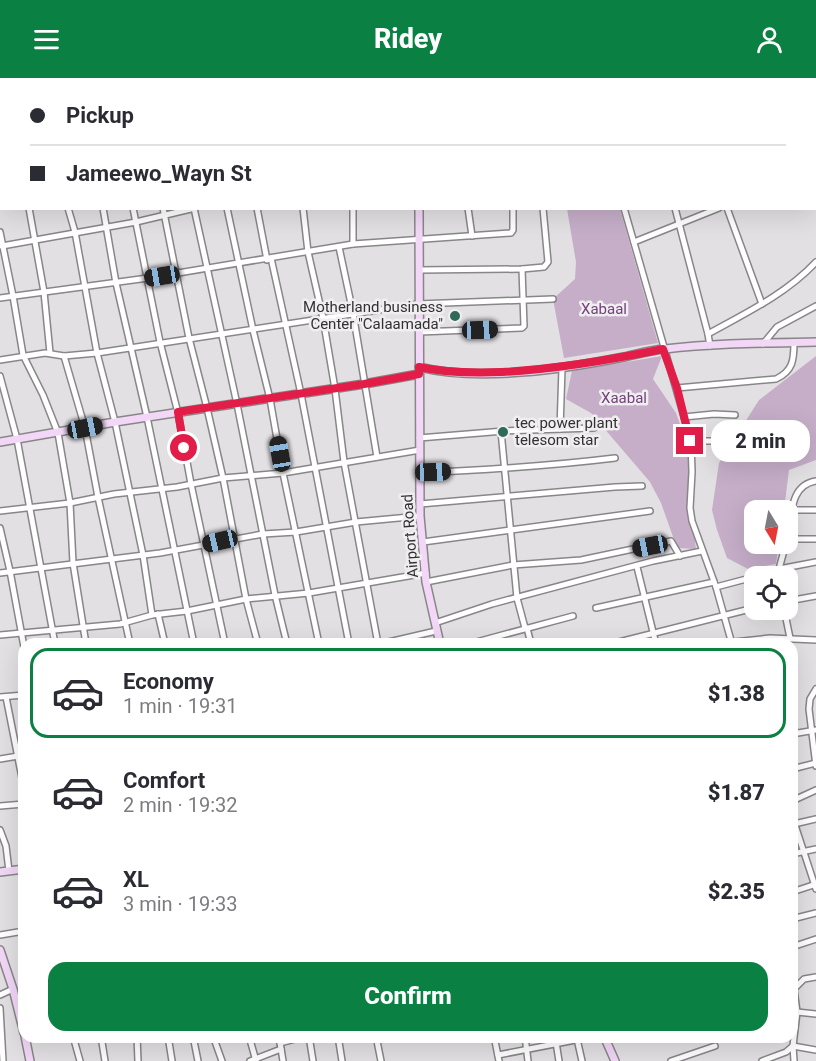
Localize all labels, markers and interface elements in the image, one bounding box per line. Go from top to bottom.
icon: menu [30,23,63,56]
text: Ridey [374,23,442,55]
icon: person [753,23,786,56]
text: Pickup [66,103,134,128]
text: Jameewo_Wayn St [66,161,252,186]
car [143,264,181,288]
place label: Motherland business Center "Calaamada" [303,298,443,333]
park label: Xabaal [581,300,627,318]
marker: Motherland business Center "Calaamada" [448,309,462,323]
car [462,320,498,340]
park label: Xaabal [601,389,647,407]
place label: tec power plant telesom star [515,414,618,449]
car [66,416,104,440]
callout: 2 min [711,420,810,462]
marker: tec power plant telesom star [496,425,510,439]
route end [676,427,703,454]
text: 2 min [735,429,786,453]
route start [170,434,197,461]
car [268,435,292,473]
car [415,462,451,482]
street label: Airport Road [398,493,422,579]
north arrow [744,500,798,554]
map controls [744,500,798,620]
car [200,528,240,554]
car [631,534,669,558]
button: locate [744,566,798,620]
icon: car [51,666,105,720]
text: Economy [123,669,214,694]
text: $1.38 [708,681,765,706]
text: 1 min · 19:31 [123,694,238,718]
icon: car [51,765,105,819]
text: Comfort [123,768,205,793]
text: $1.87 [708,780,765,805]
text: 2 min · 19:32 [123,793,238,817]
icon: car [51,864,105,918]
text: XL [123,867,149,892]
text: $2.35 [708,879,765,904]
text: 3 min · 19:33 [123,892,238,916]
button: Confirm [48,962,768,1031]

